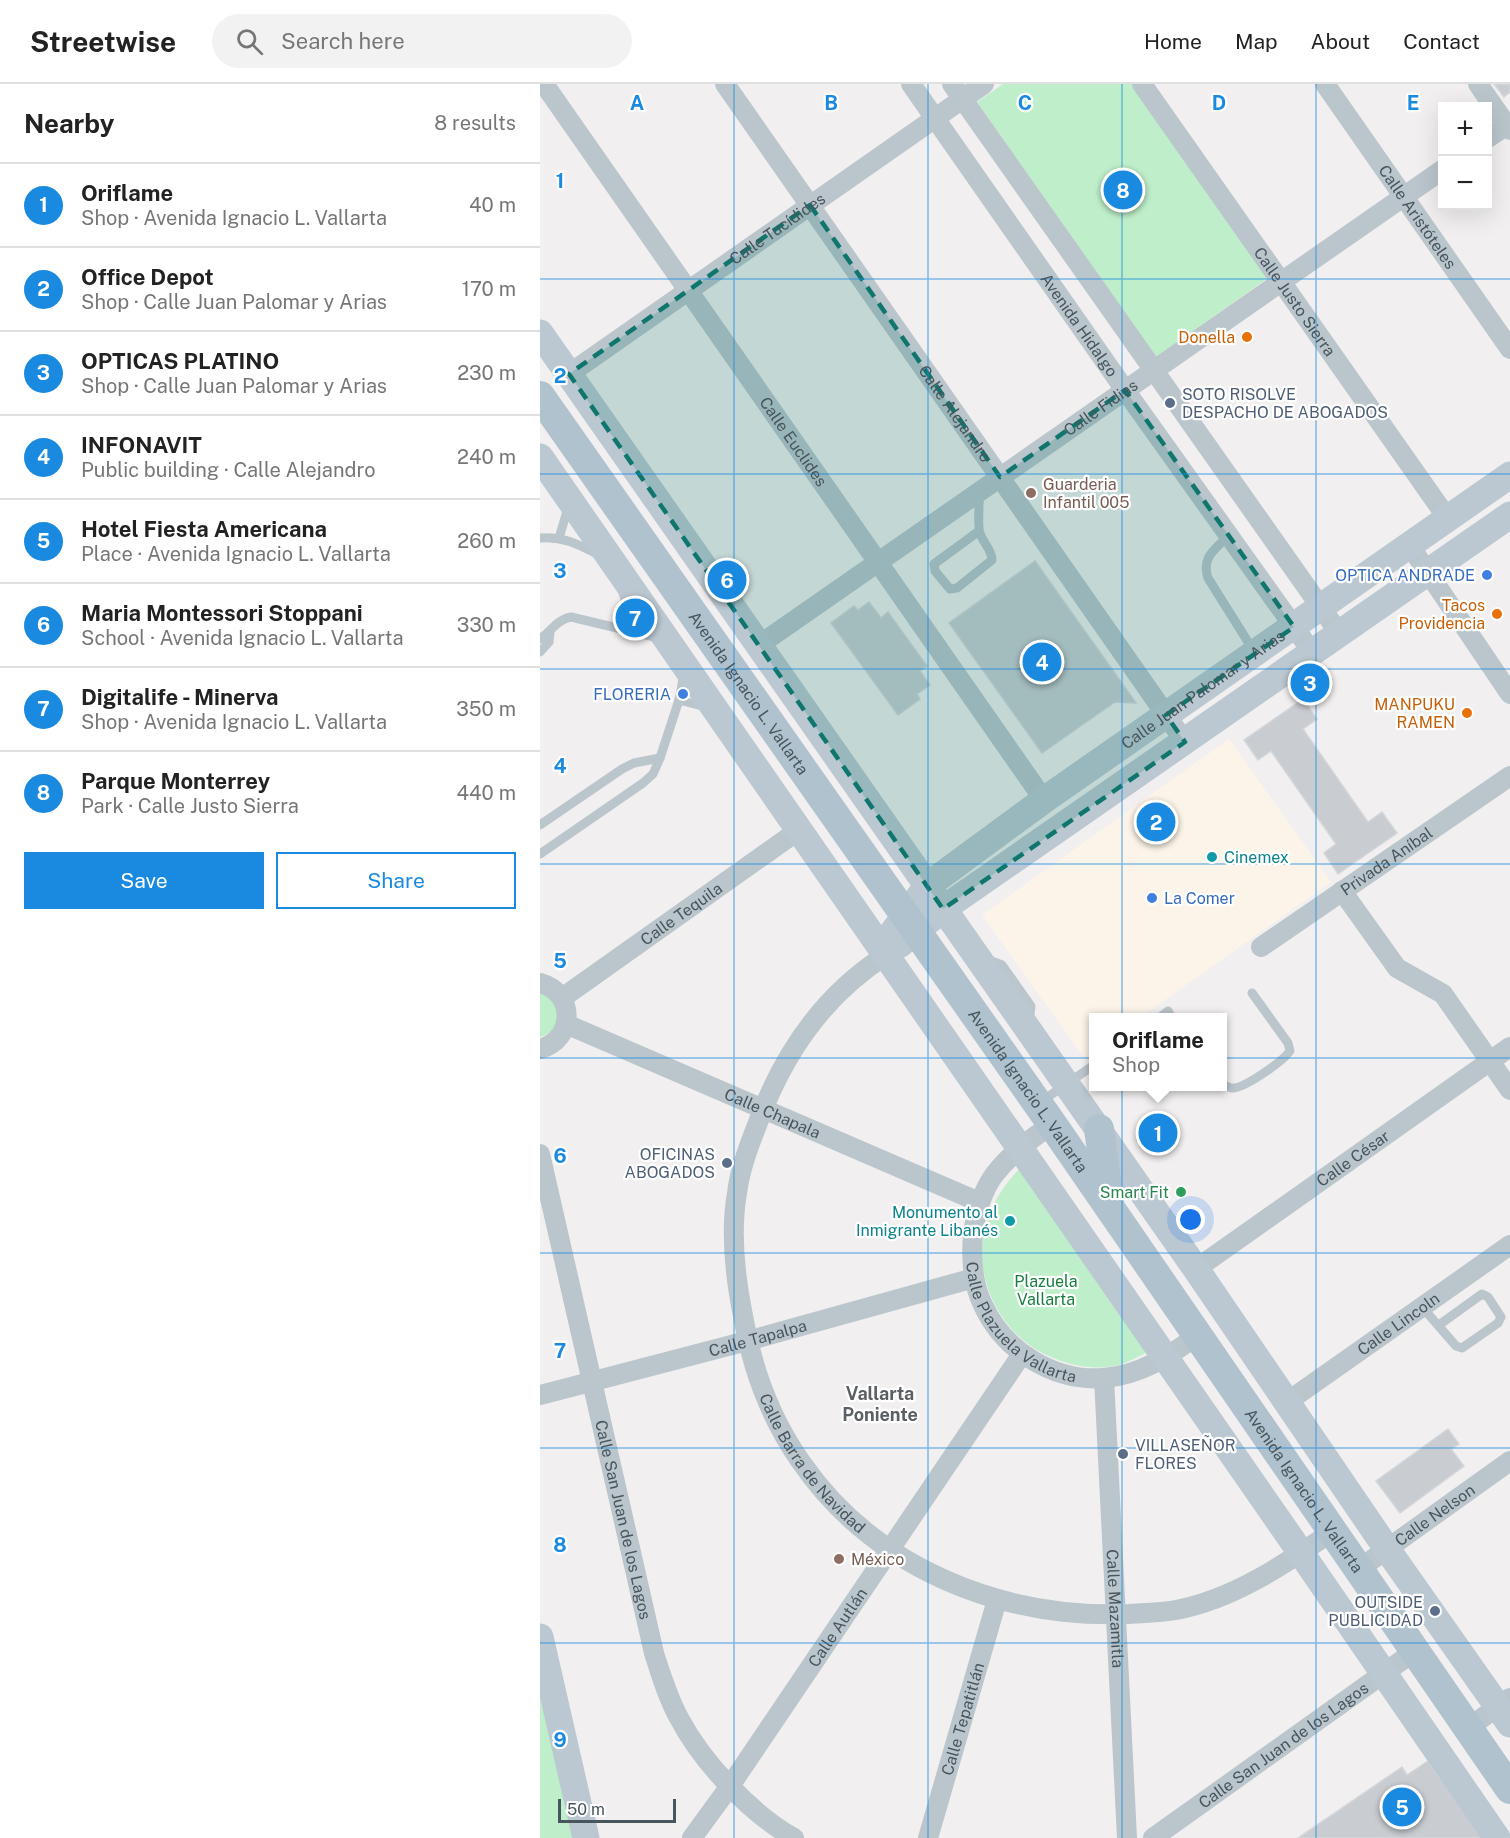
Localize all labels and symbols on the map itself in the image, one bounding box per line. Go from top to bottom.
text: A [630,91,644,115]
text: B [824,91,838,115]
text: C [1018,91,1032,115]
text: D [1212,91,1226,115]
text: E [1407,91,1419,115]
street label: Calle Aristóteles [1374,161,1460,273]
pin: 8 [1104,168,1142,212]
text: 1 [556,169,564,193]
street label: Calle Tucídides [726,189,829,269]
street label: Calle Justo Sierra [1250,244,1339,360]
street label: Avenida Hidalgo [1037,270,1122,380]
place label: Donella [1178,328,1235,347]
marker: Donella [1240,330,1254,344]
street label: Calle Alejandro [915,362,995,466]
text: 2 [554,364,566,388]
street label: Calle Fidias [1060,376,1141,440]
place label: SOTO RISOLVE DESPACHO DE ABOGADOS [1182,385,1388,422]
street label: Calle Euclides [755,393,831,490]
marker: SOTO RISOLVE DESPACHO DE ABOGADOS [1163,396,1177,410]
place label: Guarderia Infantil 005 [1043,475,1129,512]
marker: Guarderia Infantil 005 [1024,486,1038,500]
pin: 6 [708,558,747,602]
text: 3 [553,559,567,583]
place label: OPTICA ANDRADE [1335,566,1475,585]
marker: OPTICA ANDRADE [1480,568,1494,582]
pin: 7 [616,596,655,640]
place label: Tacos Providencia [1399,596,1485,633]
marker: Tacos Providencia [1490,607,1504,621]
street label: Avenida Ignacio L. Vallarta [684,608,812,779]
street label: Calle Juan Palomar y Arias [1118,626,1289,753]
pin: 4 [1022,640,1062,684]
pin: 3 [1290,660,1330,706]
place label: FLORERIA [593,685,671,704]
marker: FLORERIA [676,687,690,701]
place label: MANPUKU RAMEN [1374,695,1455,732]
marker: MANPUKU RAMEN [1460,706,1474,720]
text: 4 [553,754,567,778]
pin: 2 [1136,800,1176,844]
street label: Privada Aníbal [1337,823,1436,900]
place label: Cinemex [1224,848,1289,867]
marker: Cinemex [1205,850,1219,864]
street label: Calle Tequila [637,879,726,949]
place label: La Comer [1164,889,1235,908]
marker: La Comer [1145,891,1159,905]
text: 5 [553,949,567,973]
street label: Avenida Ignacio L. Vallarta [964,1005,1092,1176]
street label: Calle Chapala [722,1084,823,1143]
pin: 1 [1138,1110,1178,1156]
street label: Calle César [1313,1126,1393,1191]
text: 6 [553,1144,567,1168]
place label: OFICINAS ABOGADOS [625,1145,715,1182]
marker: OFICINAS ABOGADOS [720,1156,734,1170]
place label: Smart Fit [1100,1183,1169,1202]
marker: Smart Fit [1174,1185,1188,1199]
place label: Monumento al Inmigrante Libanés [856,1203,998,1240]
your location [1176,1205,1205,1234]
marker: Monumento al Inmigrante Libanés [1003,1214,1017,1228]
street label: Calle Plazuela Vallarta [962,1261,1078,1387]
park label: Plazuela Vallarta [1014,1272,1078,1309]
street label: Calle Lincoln [1354,1289,1443,1360]
street label: Calle Tapalpa [707,1316,809,1361]
text: 7 [554,1339,566,1363]
district label: Vallarta Poniente [842,1383,918,1425]
street label: Calle Barra de Navidad [755,1391,869,1537]
street label: Avenida Ignacio L. Vallarta [1241,1405,1367,1577]
street label: Calle San Juan de los Lagos [591,1418,655,1621]
place label: VILLASEÑOR FLORES [1135,1435,1235,1473]
marker: VILLASEÑOR FLORES [1116,1447,1130,1461]
street label: Calle Nelson [1391,1480,1479,1550]
text: 8 [553,1533,567,1557]
street label: Calle Mazamitla [1103,1549,1127,1669]
place label: México [851,1550,904,1569]
marker: México [832,1552,846,1566]
street label: Calle Autlán [804,1584,871,1671]
place label: OUTSIDE PUBLICIDAD [1328,1593,1423,1630]
marker: OUTSIDE PUBLICIDAD [1428,1604,1442,1618]
street label: Calle Tepatitlán [938,1660,988,1778]
street label: Calle San Juan de los Lagos [1195,1678,1372,1812]
text: 9 [553,1728,567,1752]
pin: 5 [1382,1784,1422,1830]
scale bar [558,1796,676,1824]

